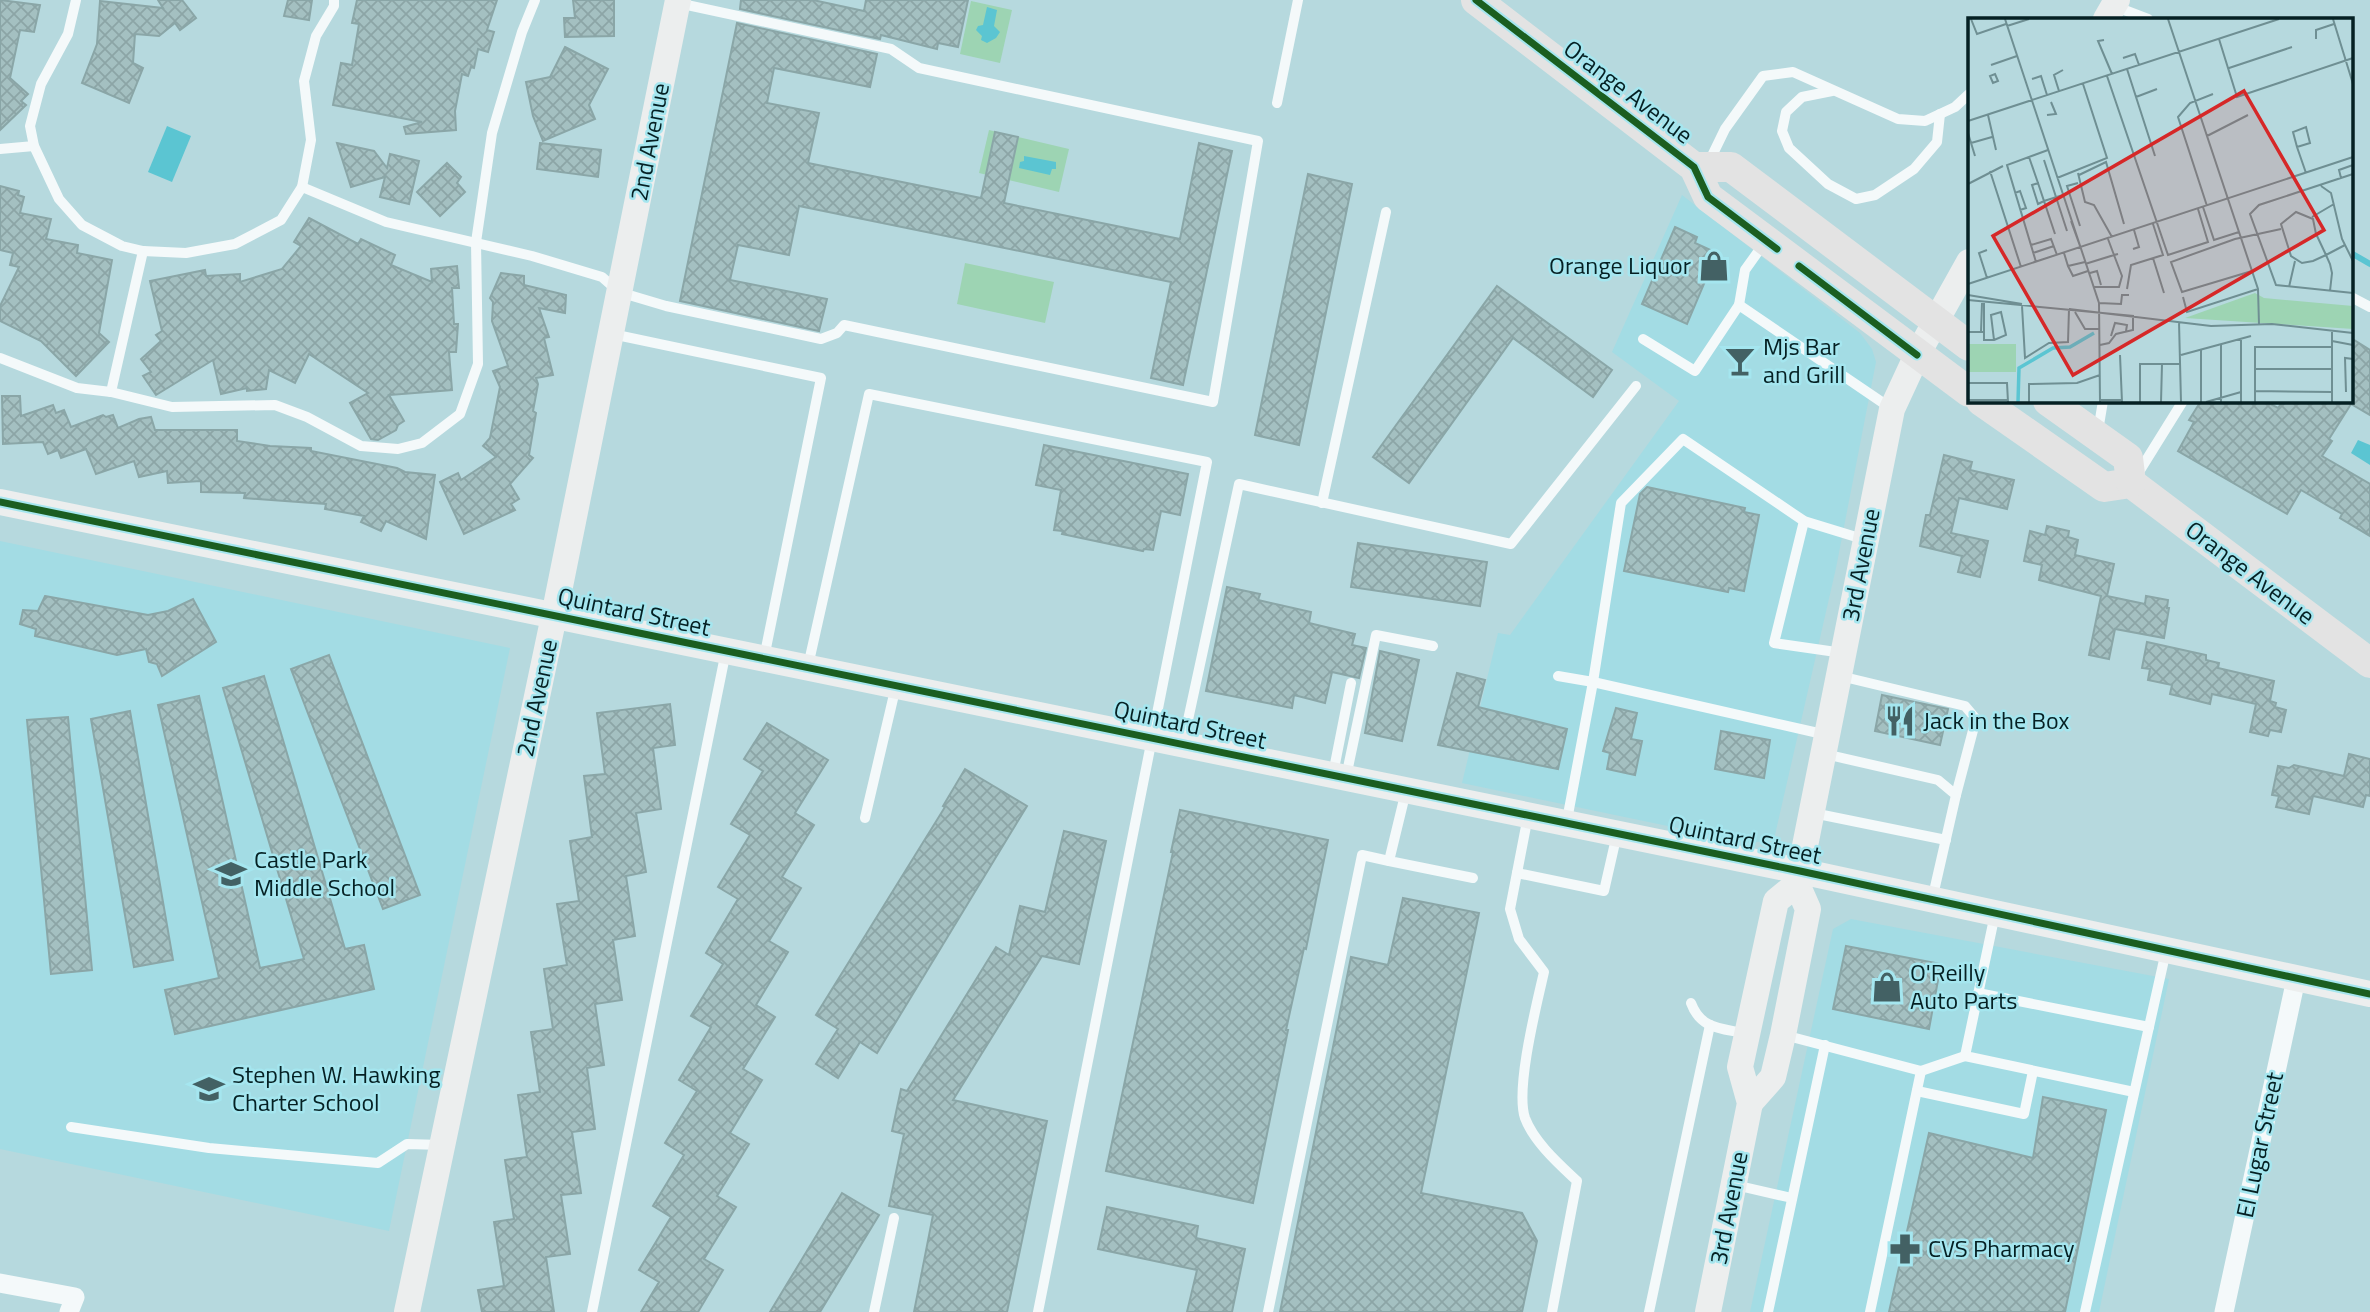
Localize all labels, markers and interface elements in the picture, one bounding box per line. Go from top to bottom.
inset map [1968,18,2352,402]
street label: Orange Avenue [1556,31,1701,152]
street label: 2nd Avenue [620,80,678,204]
place label: Orange Liquor [1549,247,1691,283]
shop icon: Orange Liquor [1697,249,1731,283]
place label: Mjs Bar and Grill [1763,328,1845,392]
bar icon: Mjs Bar and Grill [1723,344,1757,378]
street label: 3rd Avenue [1831,505,1889,624]
street label: Orange Avenue [2178,512,2323,633]
street label: Quintard Street [555,577,714,645]
street label: 2nd Avenue [506,636,566,760]
street label: Quintard Street [1111,690,1270,758]
place label: Jack in the Box [1923,702,2070,738]
restaurant icon: Jack in the Box [1883,704,1917,738]
street label: Quintard Street [1666,805,1825,873]
place label: Castle Park Middle School [254,841,395,905]
school or university icon: Castle Park Middle School [214,857,248,891]
place label: O'Reilly Auto Parts [1910,954,2017,1018]
shop icon: O'Reilly Auto Parts [1870,970,1904,1004]
place label: Stephen W. Hawking Charter School [232,1056,441,1120]
street label: El Lugar Street [2226,1068,2292,1221]
school or university icon: Stephen W. Hawking Charter School [192,1072,226,1106]
street label: 3rd Avenue [1699,1148,1757,1267]
place label: CVS Pharmacy [1928,1230,2075,1266]
pharmacy icon: CVS Pharmacy [1888,1232,1922,1266]

